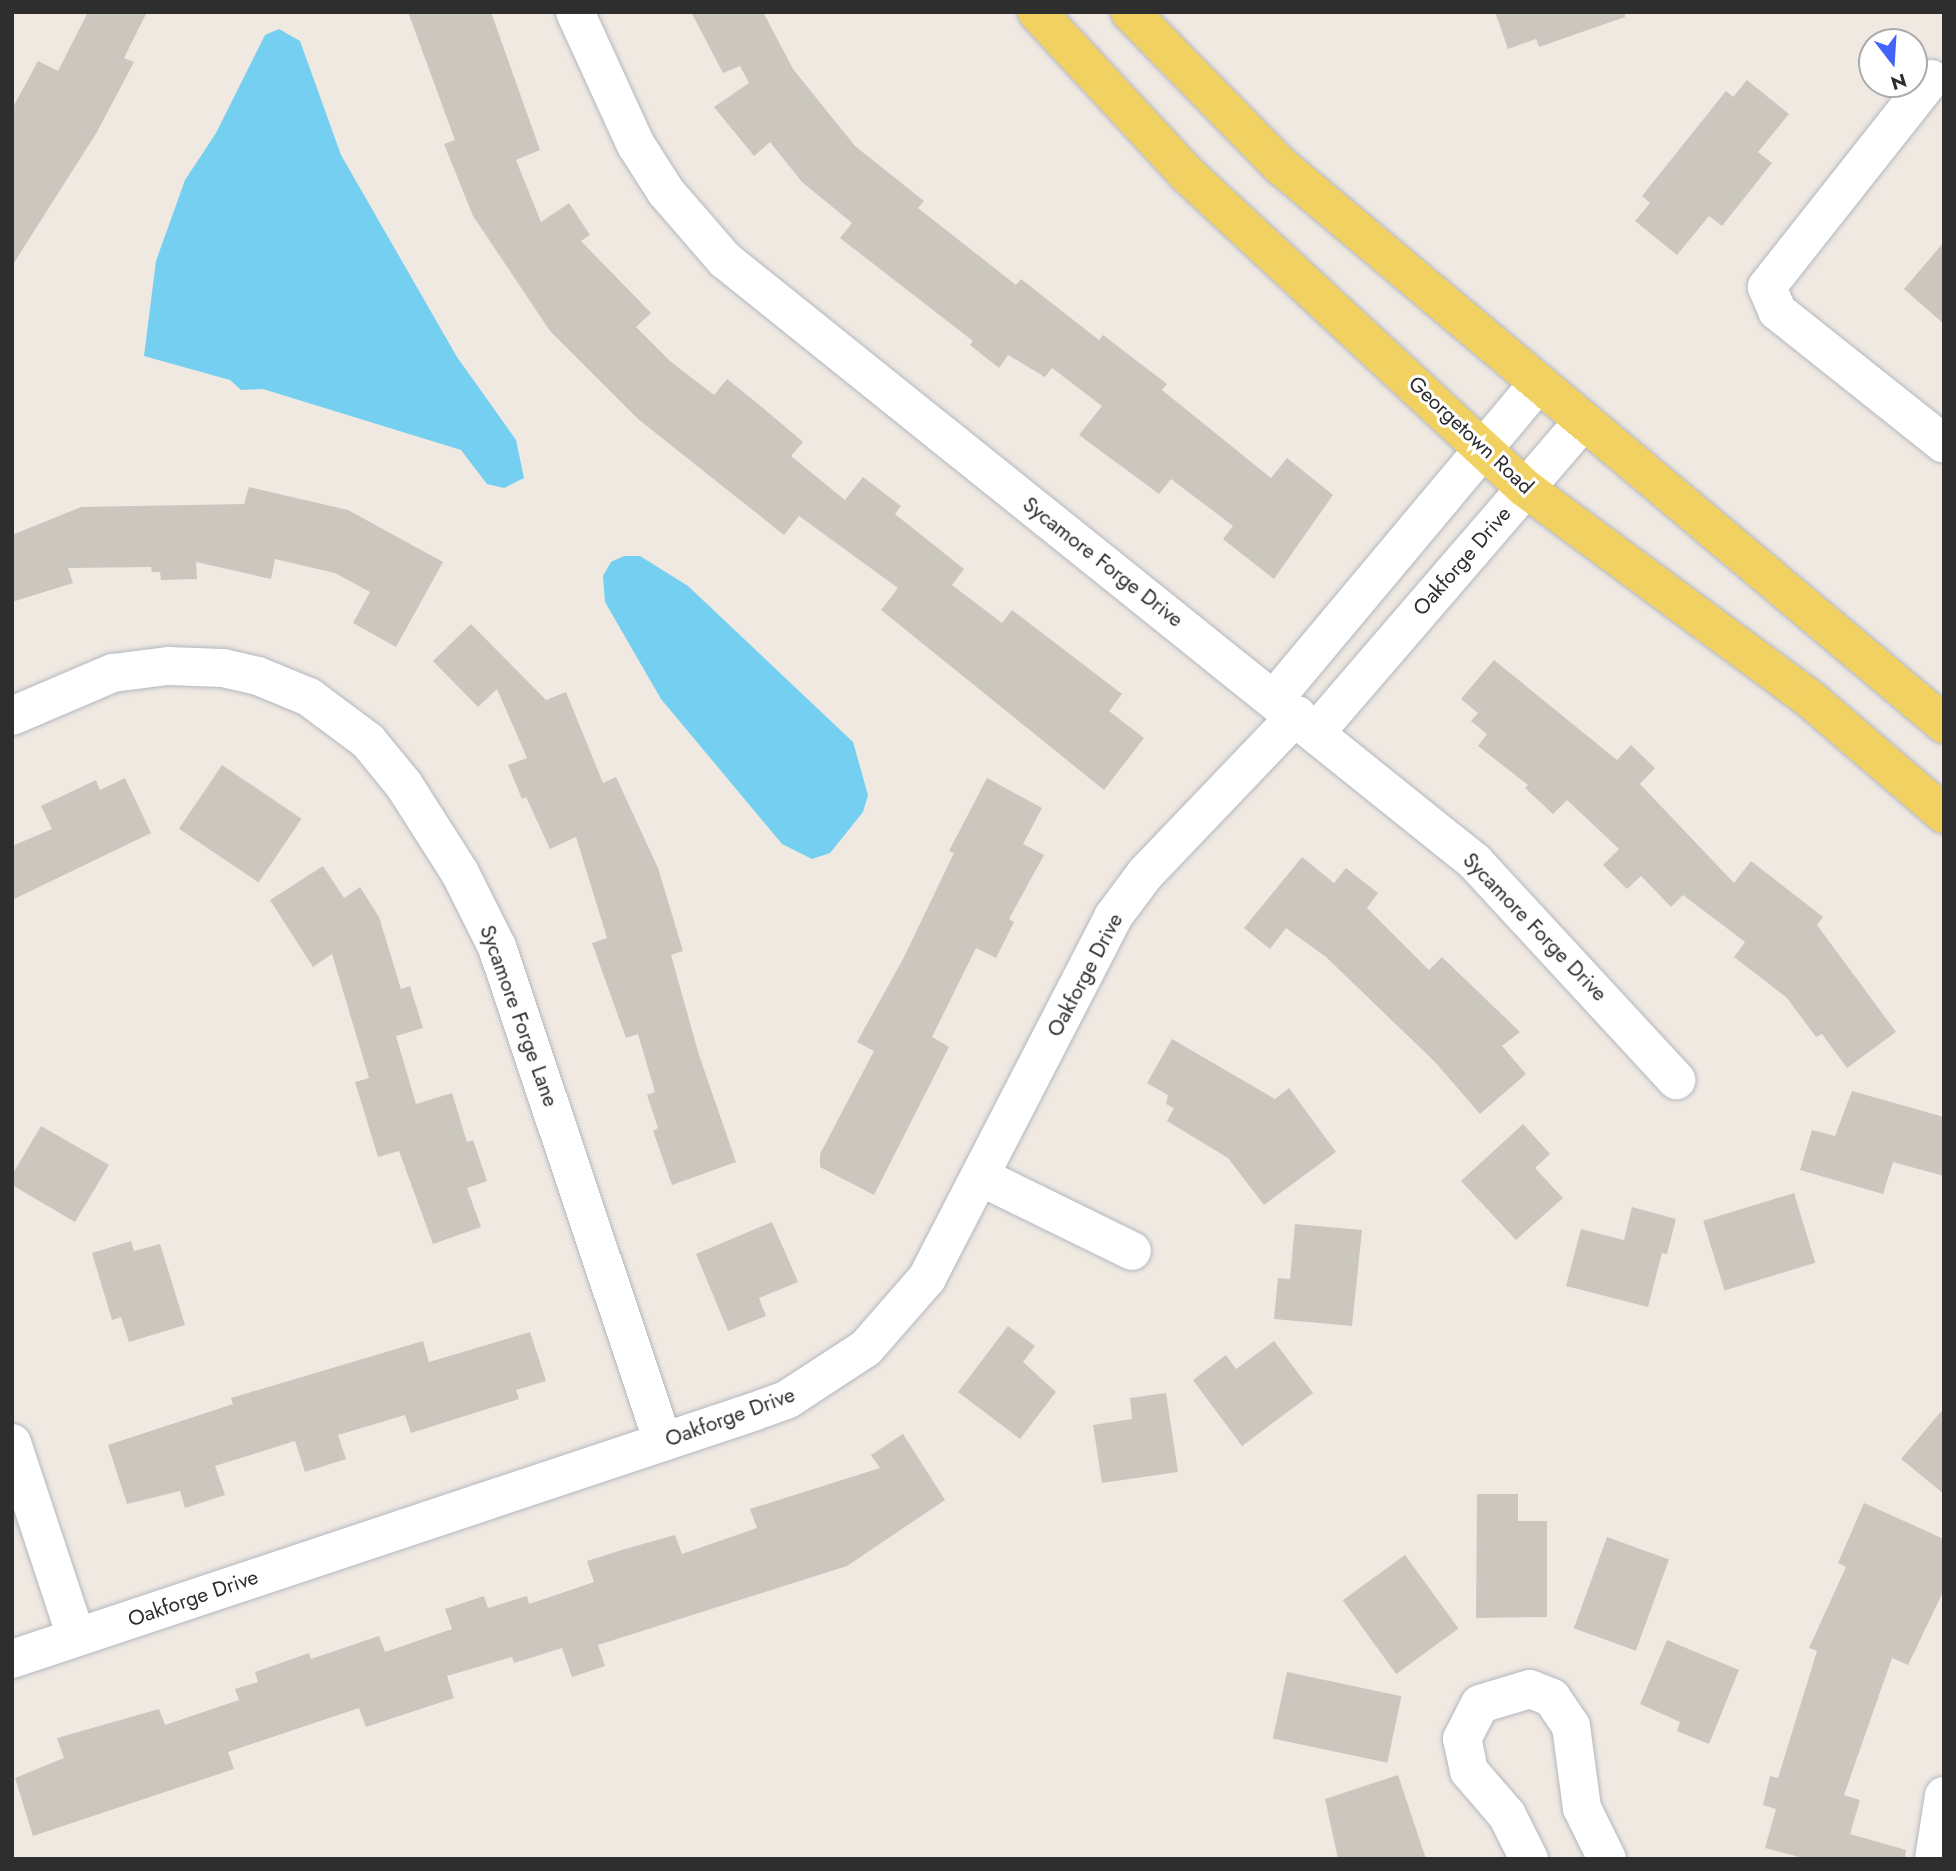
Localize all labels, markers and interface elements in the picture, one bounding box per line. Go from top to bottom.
north arrow [1858,28,1928,98]
text: N [1888,67,1910,97]
street label: Georgetown Road [1403,371,1539,499]
street label: Sycamore Forge Drive [1018,492,1188,632]
street label: Oakforge Drive [1408,501,1516,621]
street label: Sycamore Forge Drive [1458,848,1612,1006]
street label: Oakforge Drive [1042,909,1128,1041]
street label: Sycamore Forge Lane [474,922,564,1110]
street label: Oakforge Drive [662,1382,798,1452]
street label: Oakforge Drive [125,1564,261,1632]

